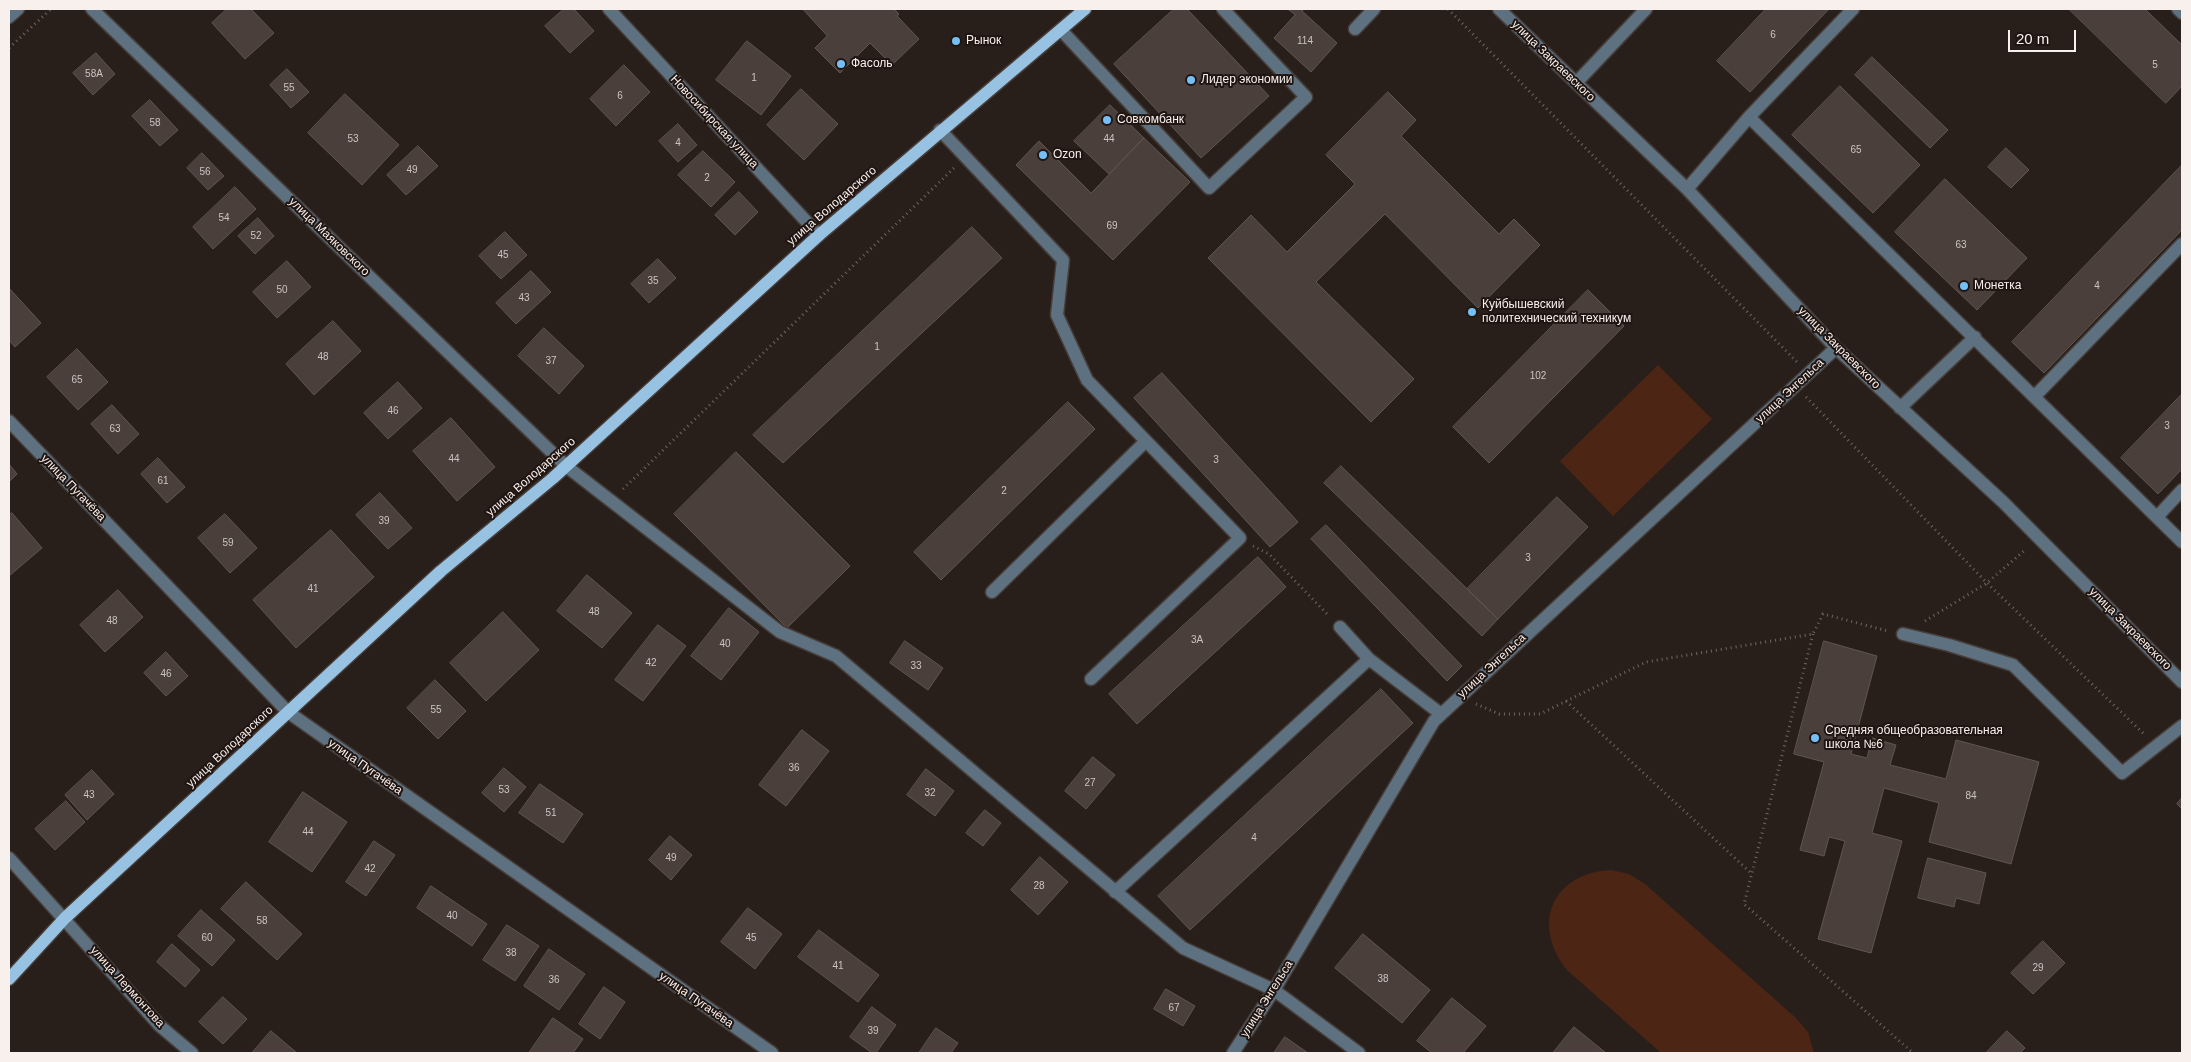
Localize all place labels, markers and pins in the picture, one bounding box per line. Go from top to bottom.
place label: Рынок [966,34,1001,48]
marker: Рынок [950,35,962,47]
place label: Фасоль [851,57,893,71]
marker: Фасоль [835,58,847,70]
place label: Лидер экономии [1201,73,1292,87]
marker: Лидер экономии [1185,74,1197,86]
place label: Совкомбанк [1117,113,1184,127]
marker: Совкомбанк [1101,114,1113,126]
place label: Ozon [1053,148,1082,162]
marker: Ozon [1037,149,1049,161]
place label: Монетка [1974,279,2021,293]
marker: Монетка [1958,280,1970,292]
place label: Куйбышевский политехнический техникум [1482,298,1631,326]
marker: Куйбышевский политехнический техникум [1466,306,1478,318]
place label: Средняя общеобразовательная школа №6 [1825,724,2003,752]
marker: Средняя общеобразовательная школа №6 [1809,732,1821,744]

